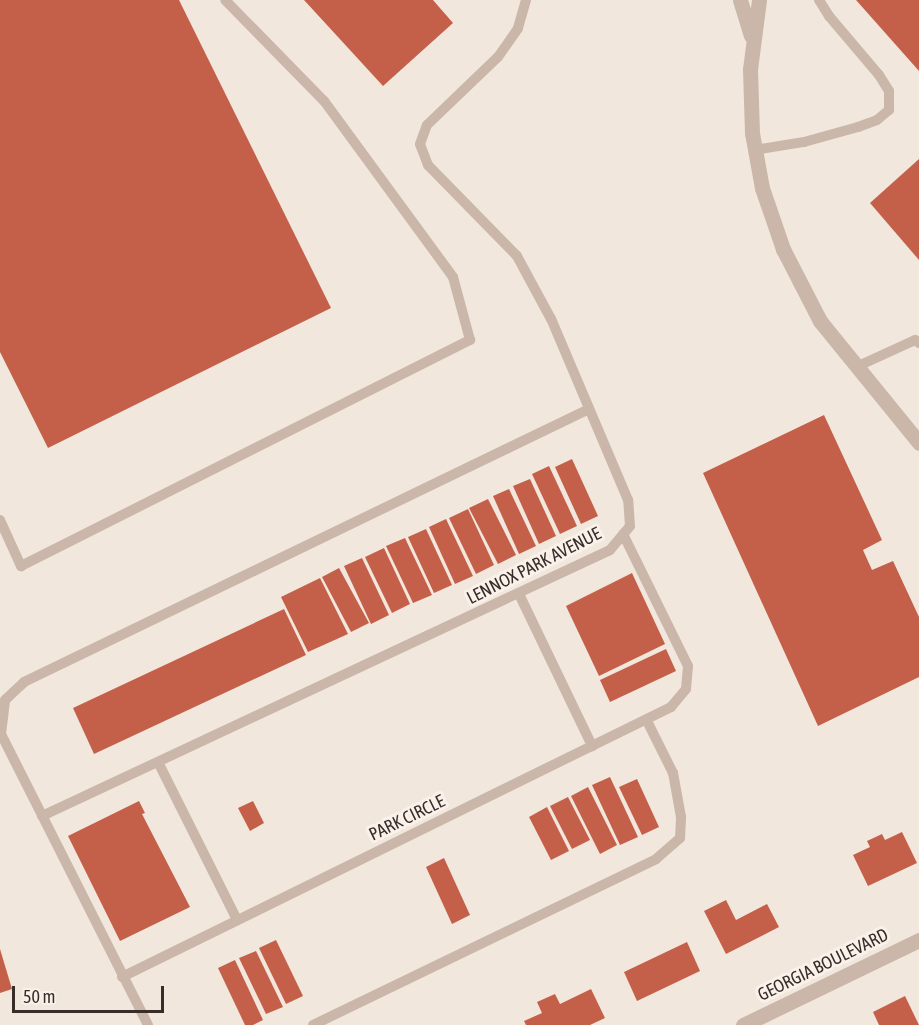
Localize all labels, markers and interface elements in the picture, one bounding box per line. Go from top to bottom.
street label: LENNOX PARK AVENUE [463,523,605,609]
street label: PARK CIRCLE [366,790,448,846]
street label: GEORGIA BOULEVARD [754,924,892,1006]
scale bar [15,974,166,1012]
text: 50 m [23,986,55,1007]

